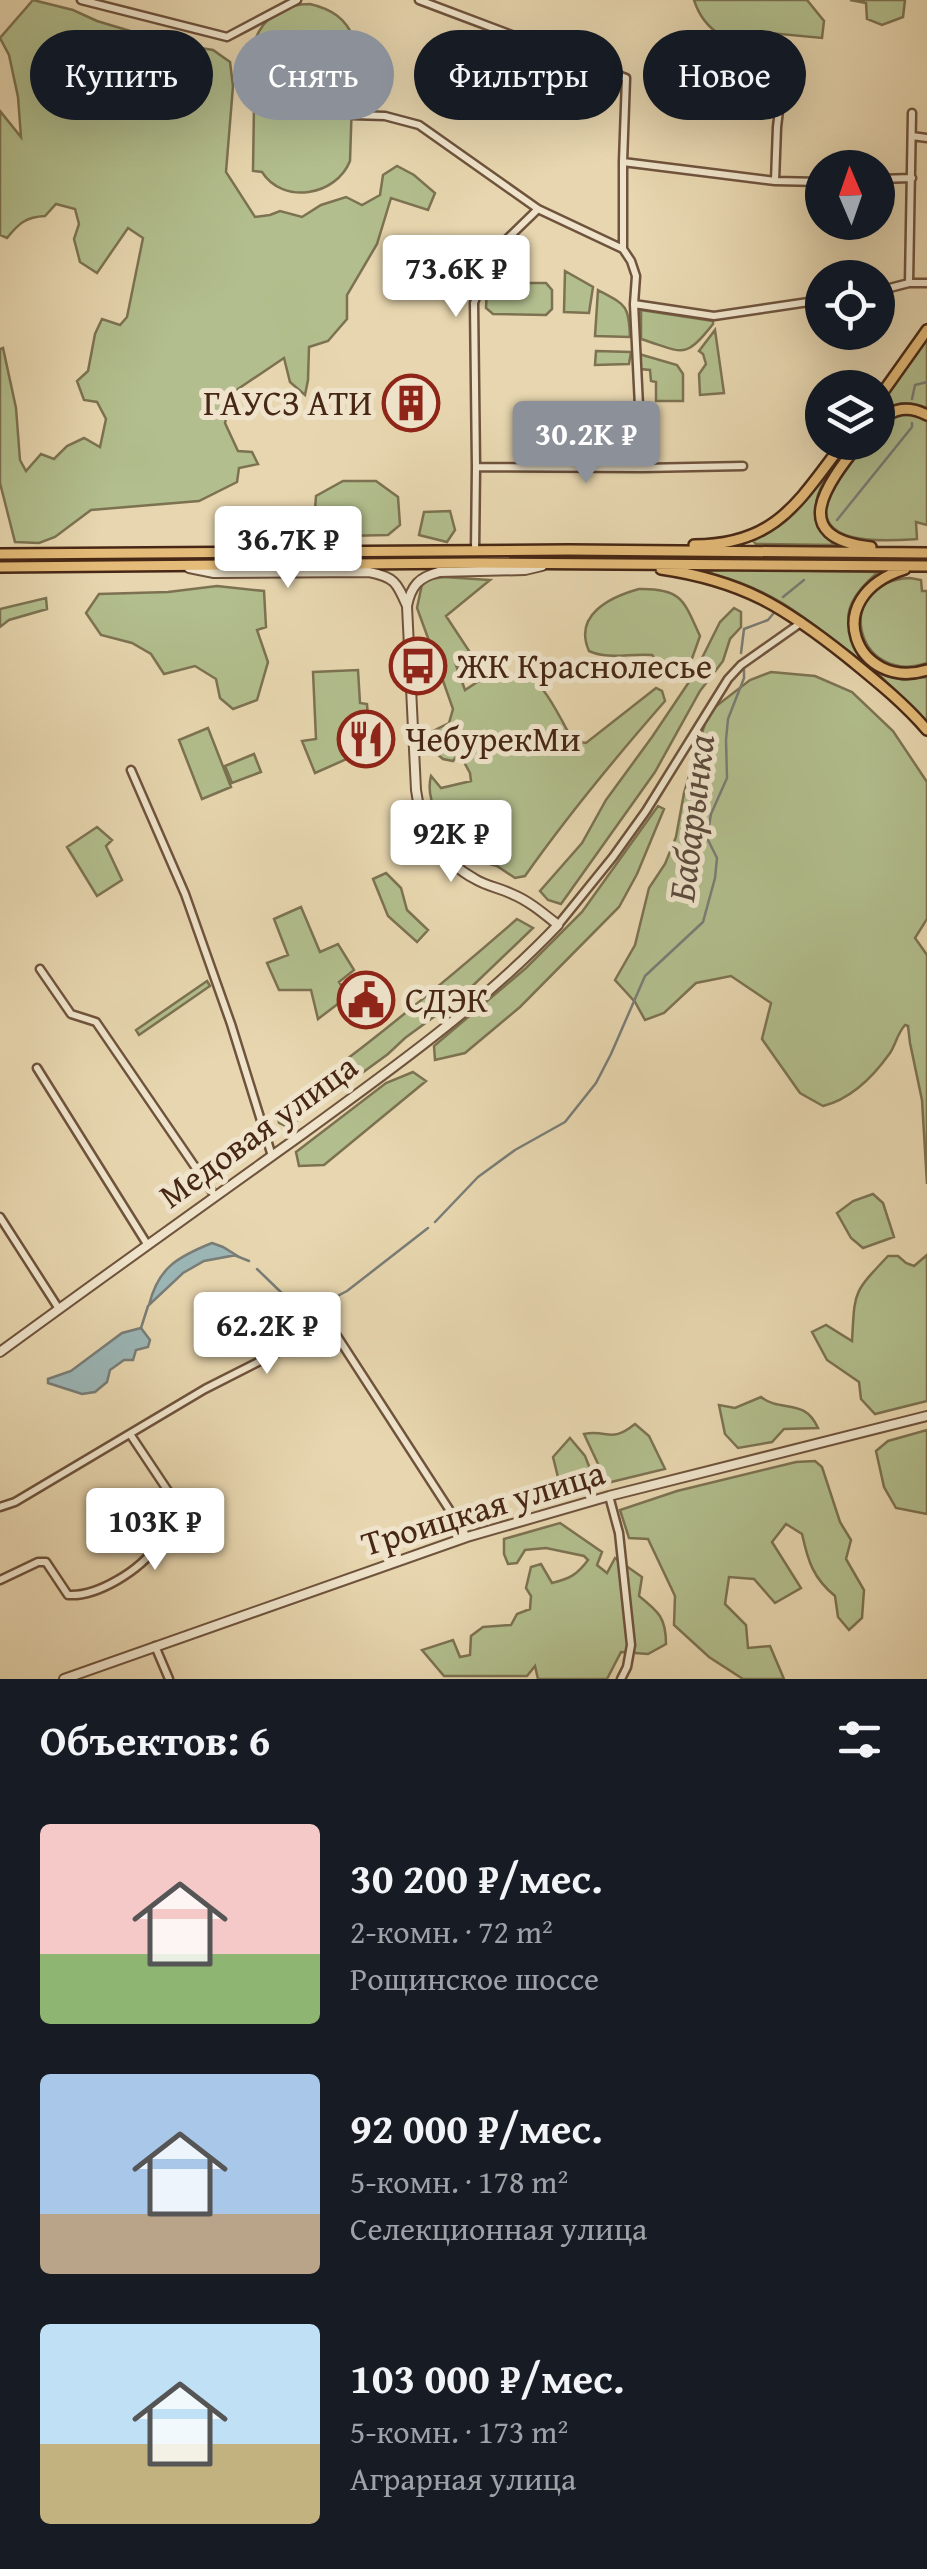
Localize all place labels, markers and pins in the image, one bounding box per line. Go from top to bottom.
pin: 73.6K ₽ [364,235,548,320]
building icon: ГАУСЗ АТИ [381,373,441,433]
place label: ГАУСЗ АТИ [203,377,372,428]
pin: 30.2K ₽ [494,401,678,486]
pin: 36.7K ₽ [196,506,380,591]
bus stop icon: ЖК Краснолесье [388,636,448,696]
place label: ЖК Краснолесье [456,640,712,691]
restaurant icon: ЧебурекМи [336,709,396,769]
place label: ЧебурекМи [405,713,580,764]
pin: 92K ₽ [381,800,521,885]
public building icon: СДЭК [336,970,396,1030]
place label: СДЭК [405,974,488,1025]
pin: 62.2K ₽ [175,1292,359,1377]
pin: 103K ₽ [74,1488,236,1573]

